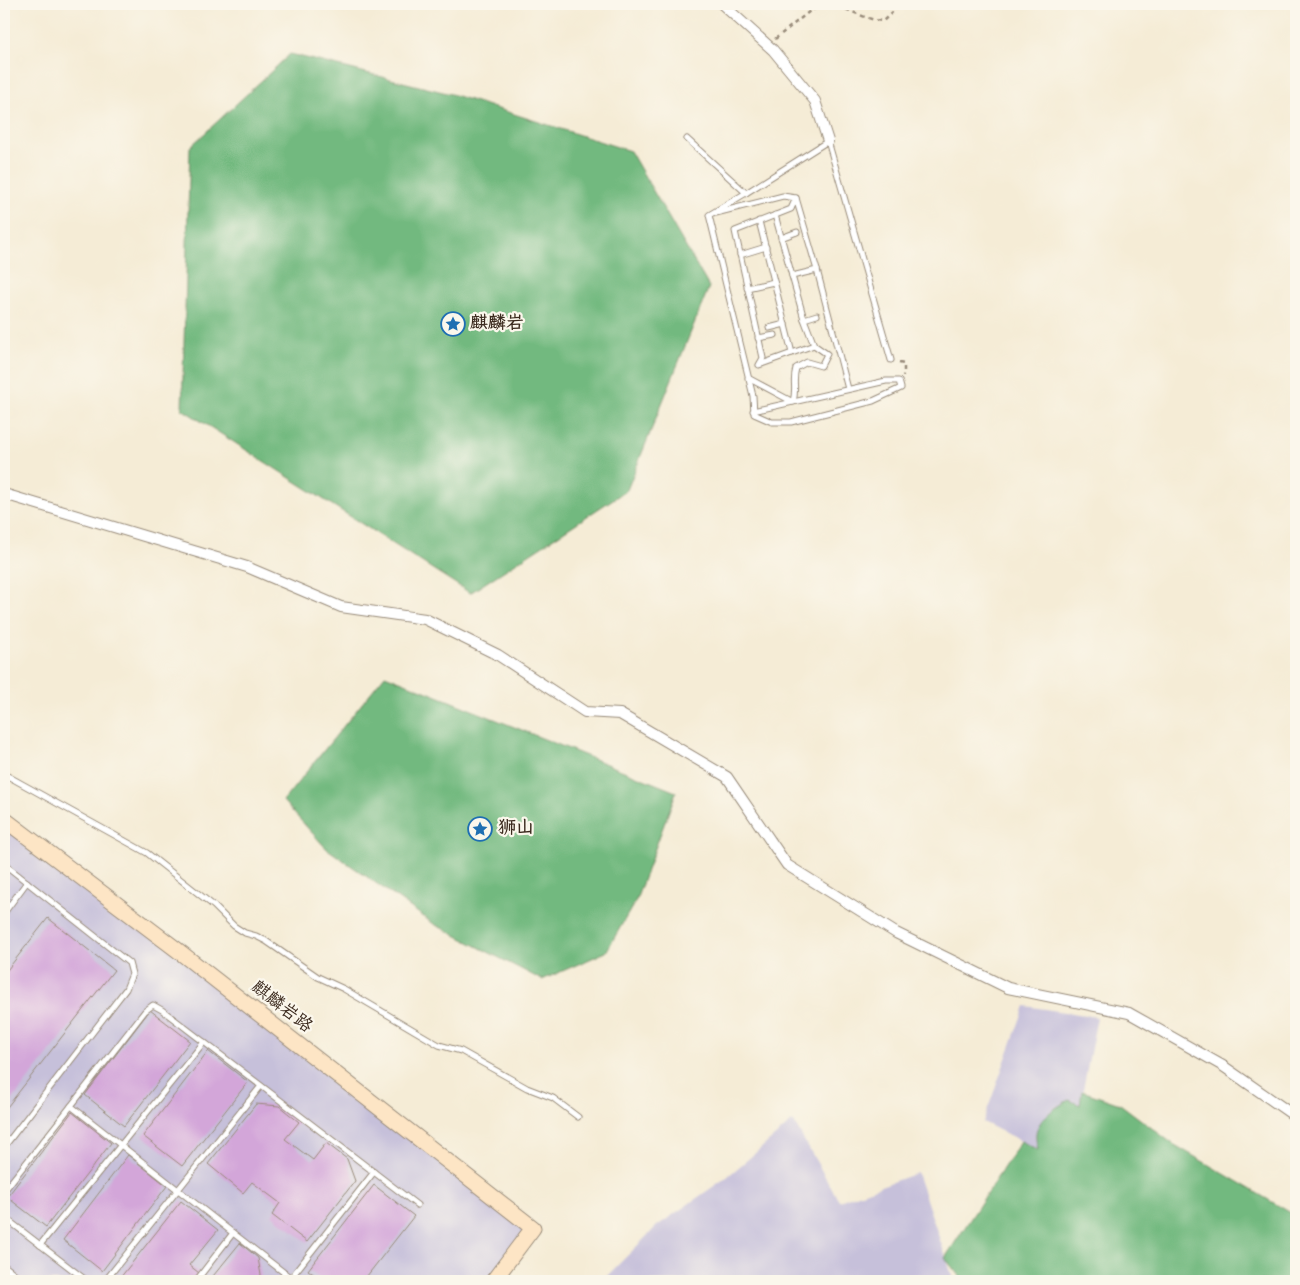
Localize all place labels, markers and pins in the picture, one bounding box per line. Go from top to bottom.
place icon: 麒麟岩 [440,311,466,337]
place label: 麒麟岩 [470,312,524,337]
place icon: 狮山 [467,816,493,842]
place label: 狮山 [498,817,534,842]

